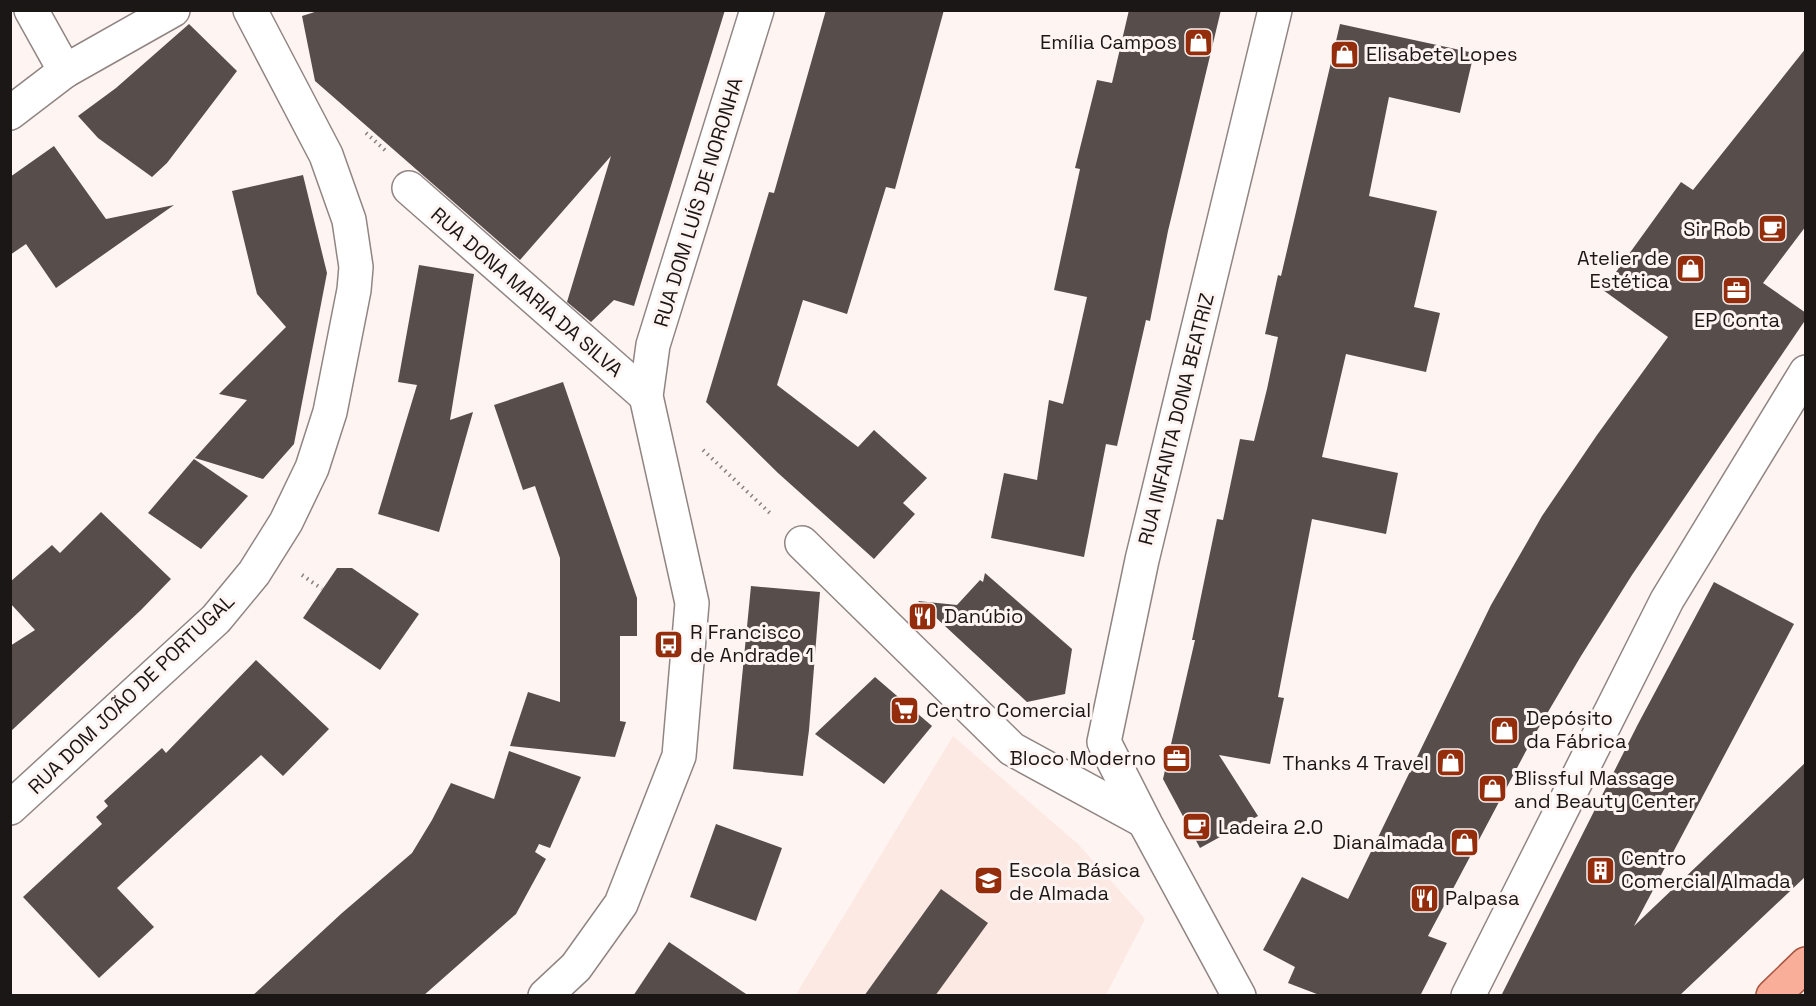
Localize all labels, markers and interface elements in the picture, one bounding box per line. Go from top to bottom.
shop icon: Emília Campos [1182,26,1214,58]
place label: Emília Campos [1040,29,1177,55]
shop icon: Elisabete Lopes [1329,38,1361,70]
place label: Elisabete Lopes [1366,41,1518,67]
street label: RUA DOM LUÍS DE NORONHA [648,74,749,330]
street label: RUA DONA MARIA DA SILVA [426,201,629,383]
cafe icon: Sir Rob [1756,213,1788,245]
place label: Sir Rob [1683,216,1751,242]
place label: Atelier de Estética [1577,245,1669,294]
shop icon: Atelier de Estética [1674,253,1706,285]
office icon: EP Conta [1721,274,1753,306]
street label: RUA INFANTA DONA BEATRIZ [1132,290,1220,548]
place label: EP Conta [1694,307,1780,333]
street label: RUA DOM JOÃO DE PORTUGAL [22,588,240,800]
restaurant icon: Danúbio [907,600,939,632]
place label: Danúbio [944,603,1023,629]
place label: R Francisco de Andrade 1 [690,619,814,668]
bus stop icon: R Francisco de Andrade 1 [653,628,685,660]
supermarket icon: Centro Comercial [889,694,921,726]
place label: Centro Comercial [926,697,1091,723]
place label: Depósito da Fábrica [1526,705,1626,754]
shop icon: Depósito da Fábrica [1489,714,1521,746]
office icon: Bloco Moderno [1161,742,1193,774]
place label: Bloco Moderno [1010,745,1156,771]
shop icon: Thanks 4 Travel [1434,747,1466,779]
place label: Thanks 4 Travel [1282,750,1429,776]
place label: Blissful Massage and Beauty Center [1514,765,1696,814]
shop icon: Blissful Massage and Beauty Center [1477,773,1509,805]
cafe icon: Ladeira 2.0 [1181,811,1213,843]
place label: Ladeira 2.0 [1218,814,1323,840]
shop icon: Dianalmada [1449,826,1481,858]
place label: Dianalmada [1333,829,1444,855]
place label: Centro Comercial Almada [1621,845,1791,894]
building icon: Centro Comercial Almada [1584,854,1616,886]
place label: Escola Básica de Almada [1009,857,1140,906]
school or university icon: Escola Básica de Almada [972,865,1004,897]
restaurant icon: Palpasa [1408,882,1440,914]
place label: Palpasa [1445,885,1519,911]

